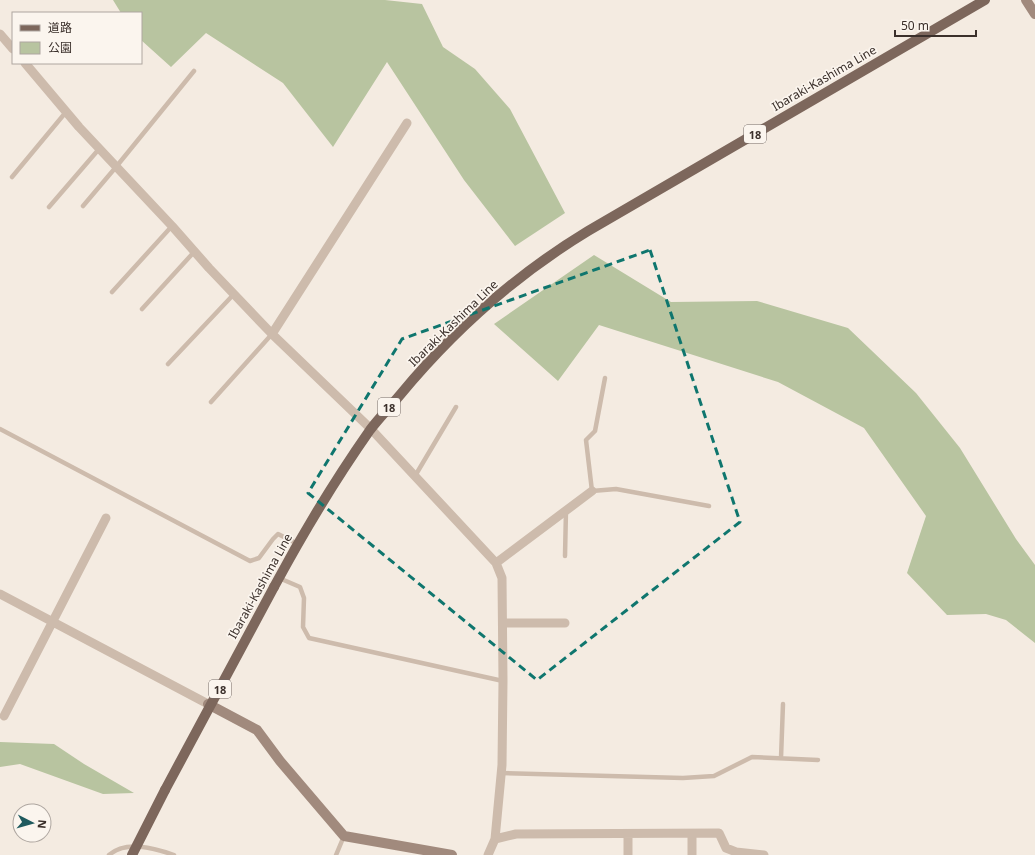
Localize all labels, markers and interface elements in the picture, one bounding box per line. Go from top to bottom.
legend [12,12,142,64]
scale bar [895,12,976,38]
text: 50 m [901,17,929,34]
text: 道路 [48,19,72,36]
text: 公園 [48,39,72,56]
street label: Ibaraki-Kashima Line [769,41,880,115]
road number: 18 [744,125,766,143]
street label: Ibaraki-Kashima Line [405,276,502,370]
road number: 18 [378,398,400,416]
street label: Ibaraki-Kashima Line [224,530,296,642]
road number: 18 [209,680,231,698]
north arrow [12,803,52,843]
text: N [35,819,50,829]

